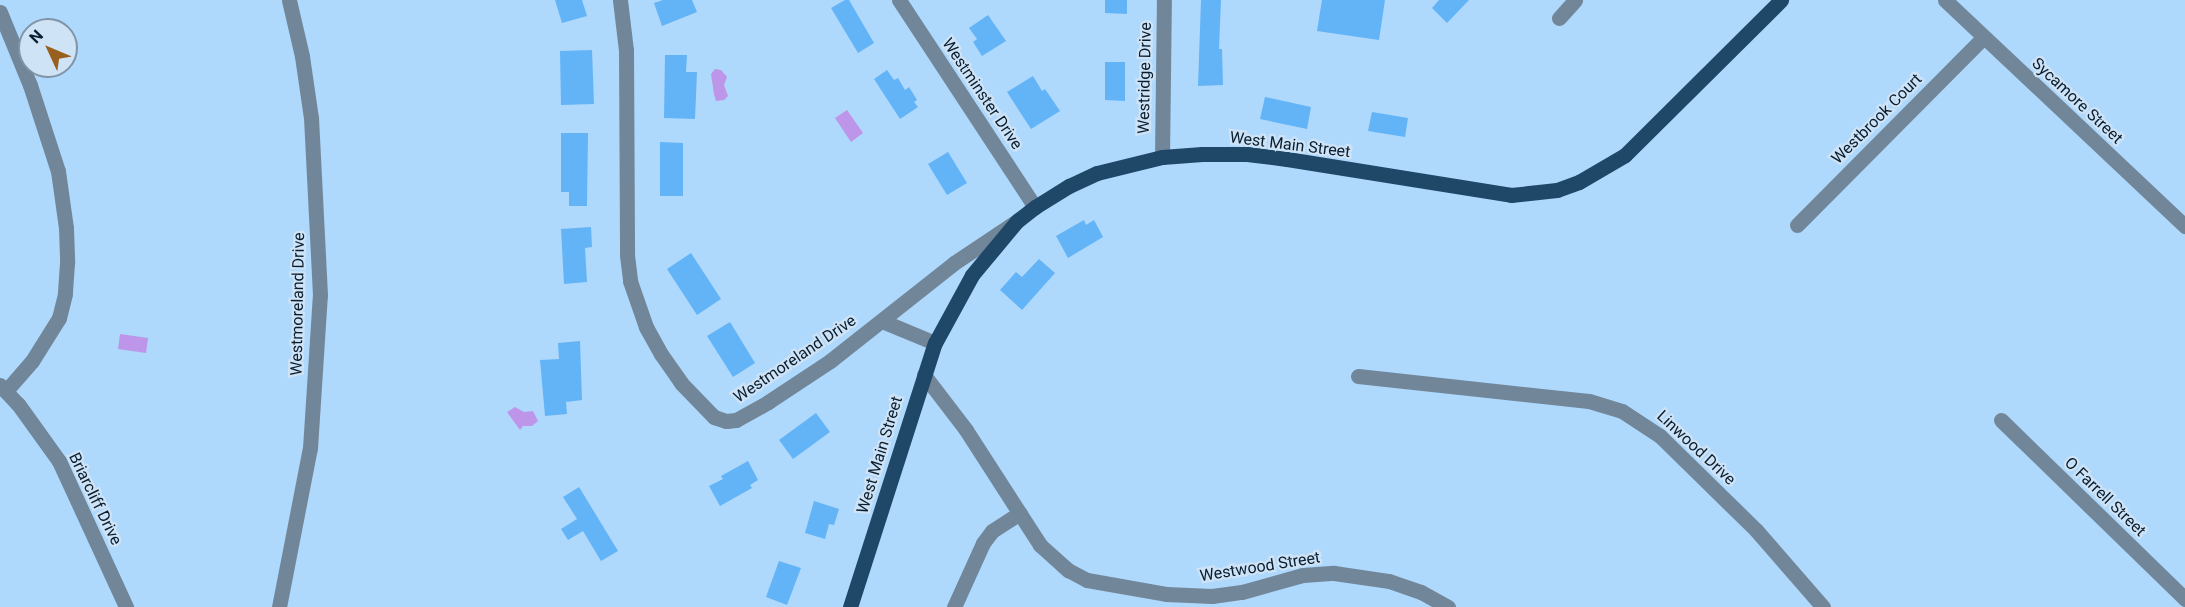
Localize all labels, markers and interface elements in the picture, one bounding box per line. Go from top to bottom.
north arrow [18,18,78,78]
street label: Westridge Drive [1134,22,1156,134]
text: N [25,26,47,47]
street label: Westminster Drive [938,35,1026,153]
street label: Sycamore Street [2028,54,2126,148]
street label: Westbrook Court [1828,70,1926,168]
street label: West Main Street [1229,128,1351,162]
street label: Westmoreland Drive [287,232,309,376]
street label: Westmoreland Drive [730,311,860,407]
street label: West Main Street [853,394,907,516]
street label: Linwood Drive [1653,407,1739,489]
street label: Briarcliff Drive [64,450,126,548]
street label: O Farrell Street [2060,453,2150,541]
street label: Westwood Street [1199,548,1321,586]

